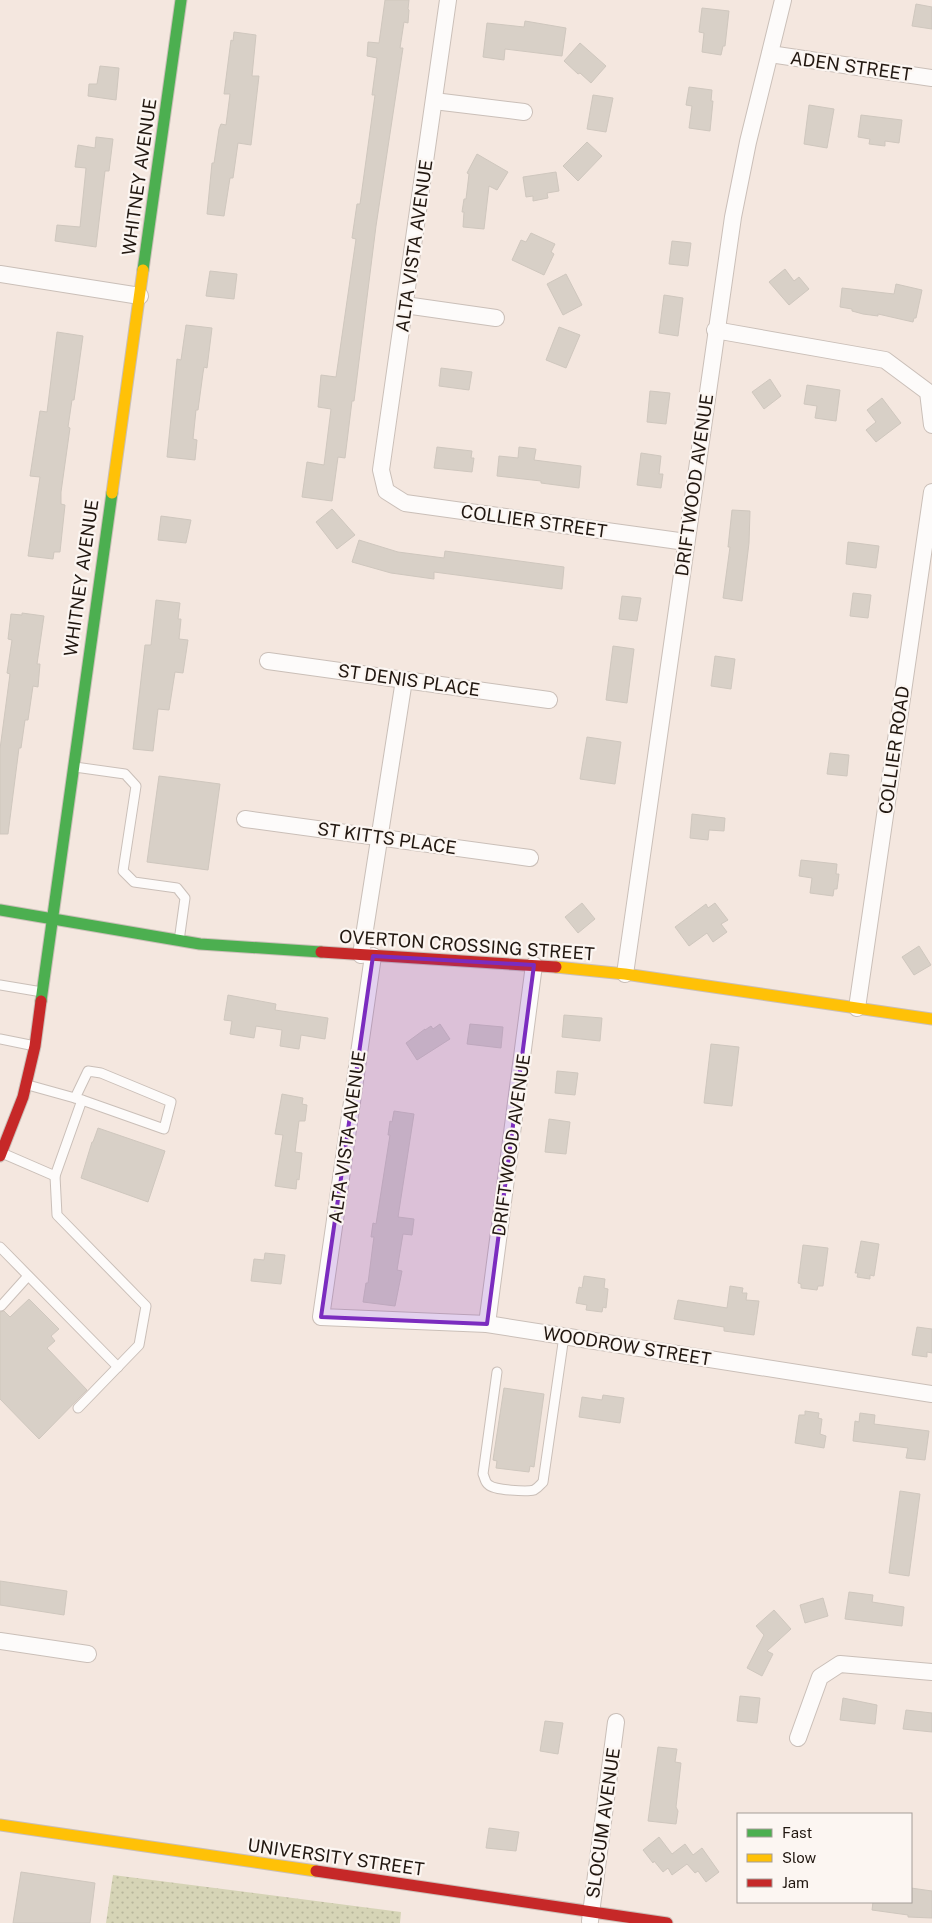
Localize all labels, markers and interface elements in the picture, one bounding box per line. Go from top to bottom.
street label: ADEN STREET [789,47,913,85]
street label: WHITNEY AVENUE [118,97,160,257]
street label: ALTA VISTA AVENUE [392,158,436,334]
street label: DRIFTWOOD AVENUE [671,393,717,577]
street label: WHITNEY AVENUE [60,498,102,658]
street label: COLLIER STREET [460,500,609,542]
street label: ST DENIS PLACE [336,660,482,700]
street label: COLLIER ROAD [875,685,913,815]
street label: ST KITTS PLACE [316,818,458,858]
street label: OVERTON CROSSING STREET [339,926,596,964]
street label: ALTA VISTA AVENUE [325,1049,369,1225]
street label: DRIFTWOOD AVENUE [488,1053,534,1237]
street label: WOODROW STREET [541,1322,713,1370]
street label: SLOCUM AVENUE [582,1746,624,1900]
legend [737,1813,912,1903]
text: Fast [782,1824,812,1841]
street label: UNIVERSITY STREET [246,1834,426,1880]
text: Slow [782,1849,817,1866]
text: Jam [782,1874,809,1891]

